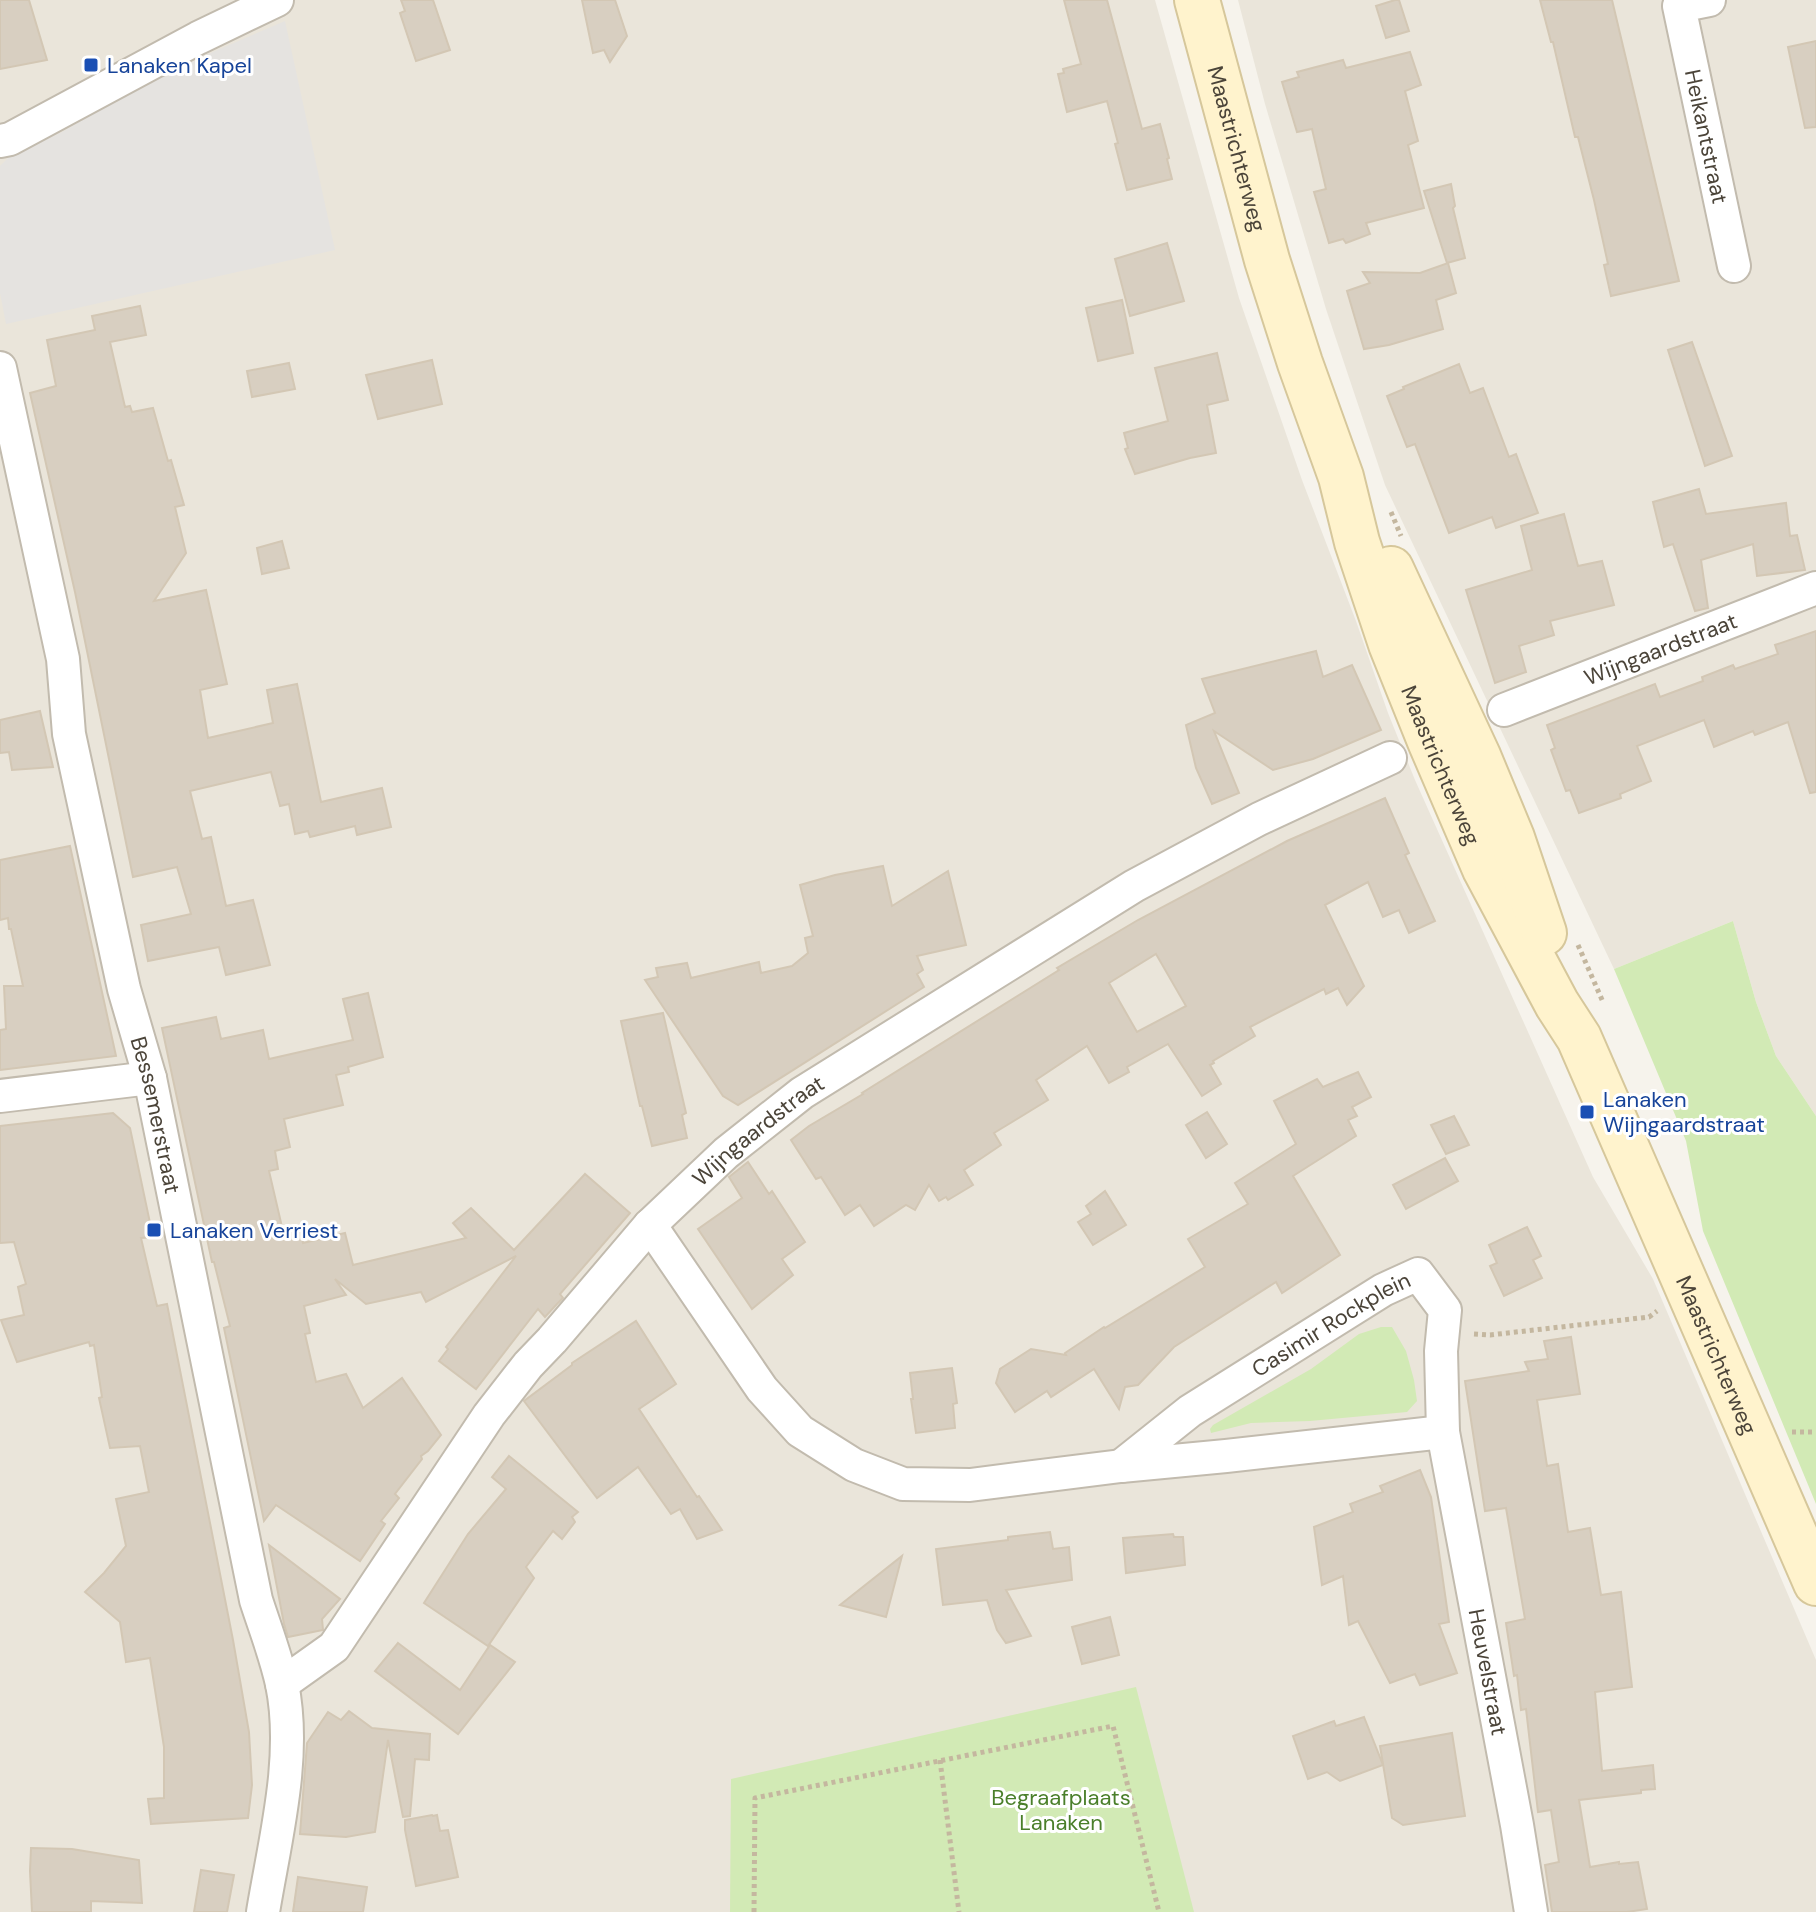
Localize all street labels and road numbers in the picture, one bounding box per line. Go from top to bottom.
street label: Maastrichterweg [1201,63,1273,235]
street label: Heikantstraat [1678,67,1735,206]
street label: Wijngaardstraat [1580,606,1741,692]
street label: Maastrichterweg [1395,681,1487,849]
street label: Bessemerstraat [124,1033,188,1196]
street label: Wijngaardstraat [686,1068,830,1192]
street label: Casimir Rockplein [1246,1265,1415,1383]
street label: Maastrichterweg [1670,1271,1764,1439]
street label: Heuvelstraat [1462,1606,1514,1738]

